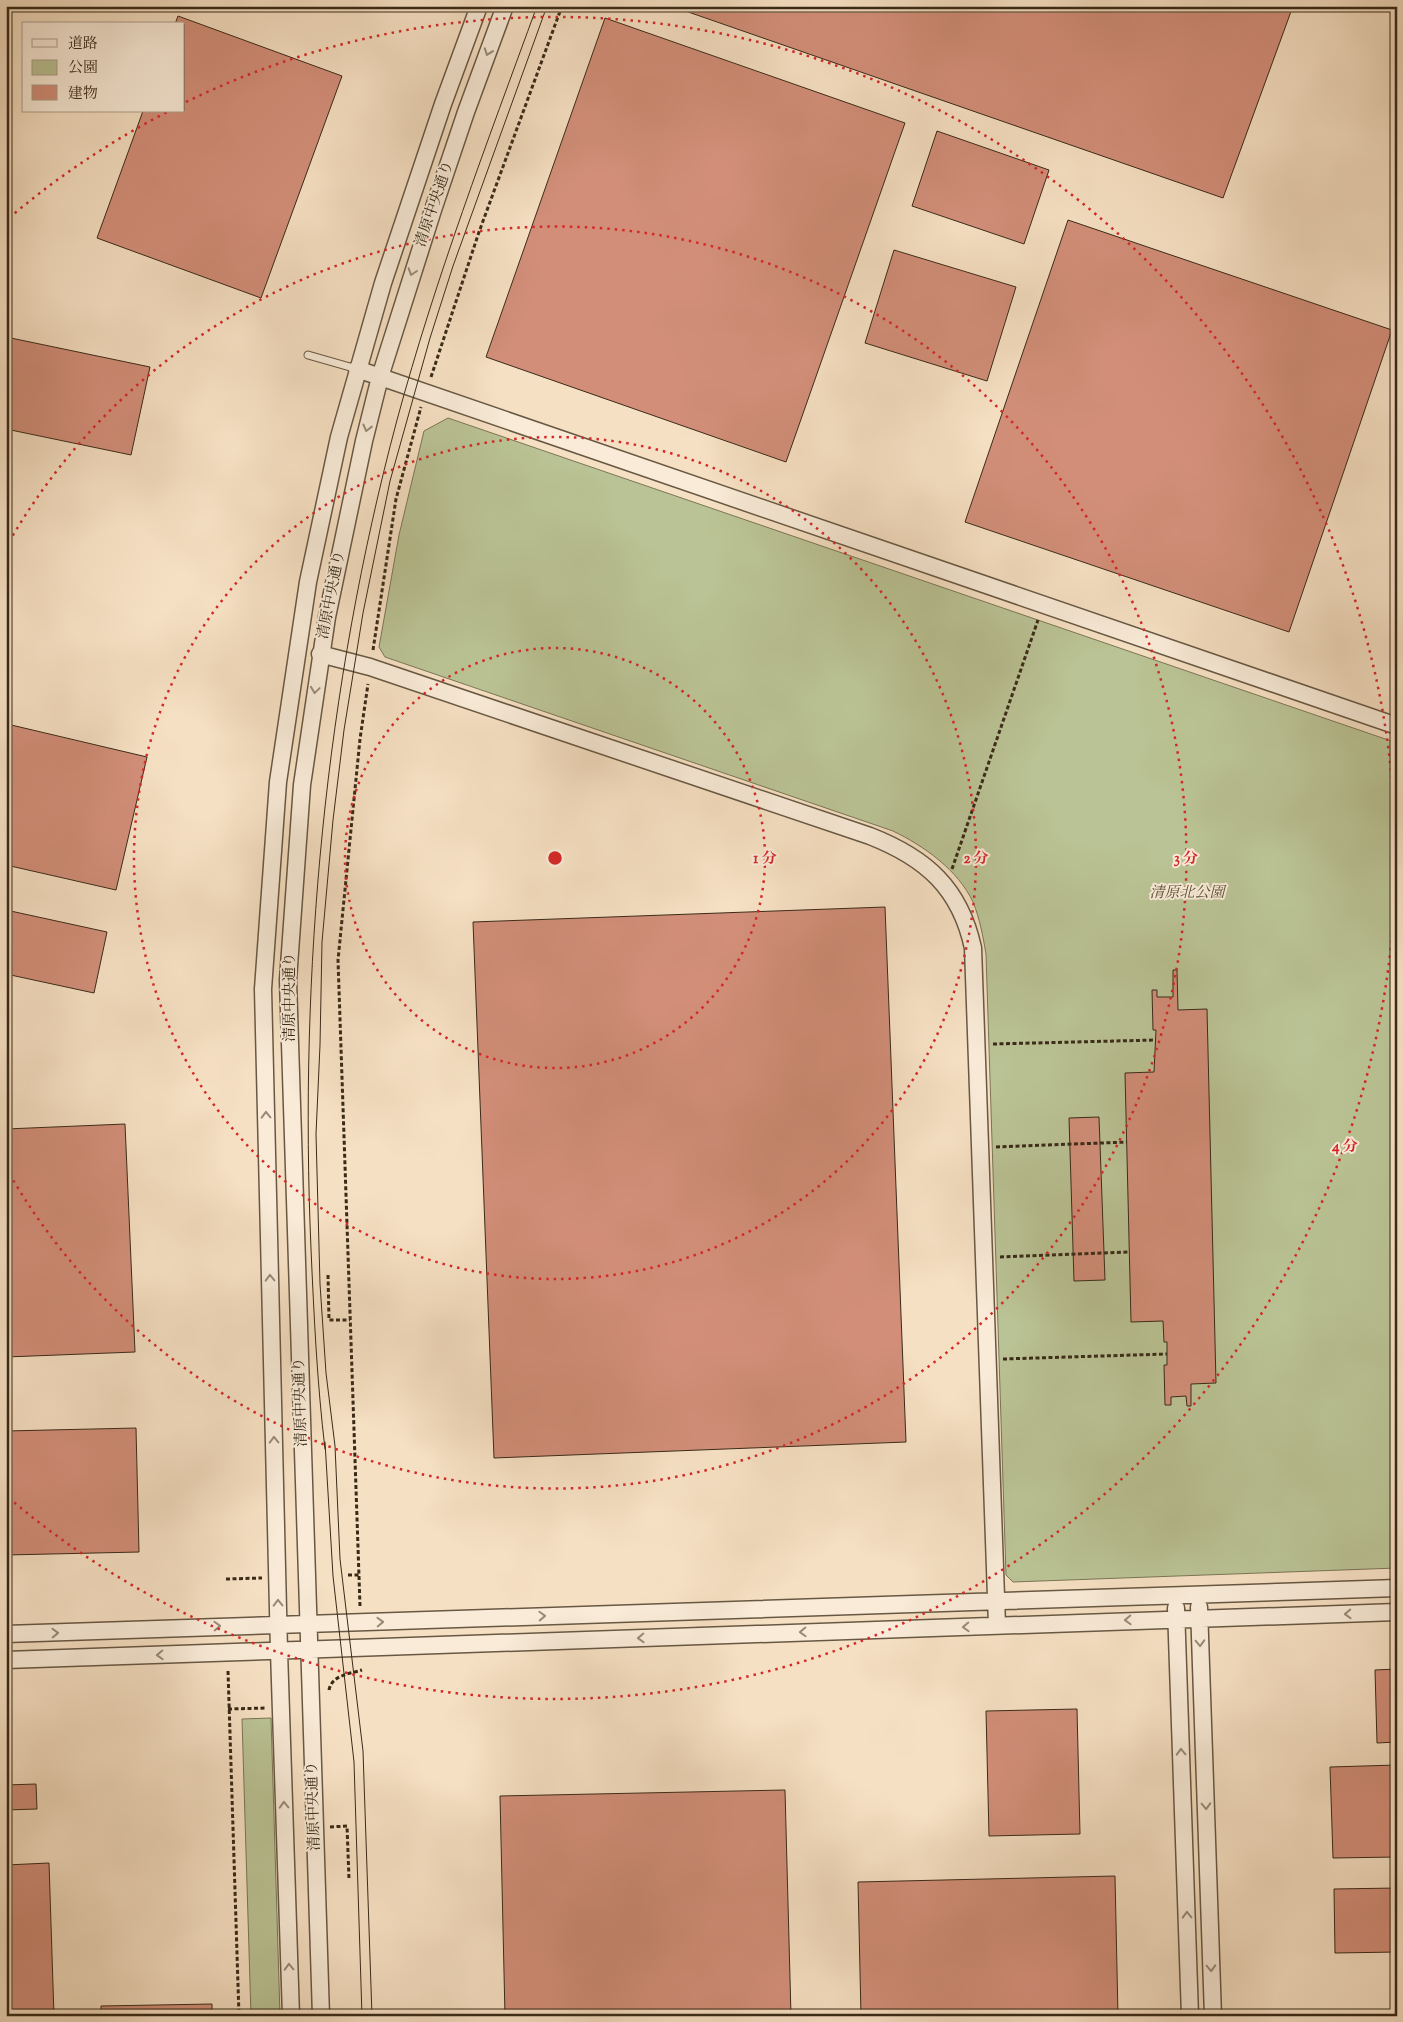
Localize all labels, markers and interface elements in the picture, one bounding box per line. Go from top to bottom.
legend [22,22,185,112]
text: 道路 [68,34,98,55]
one-way arrow [484,47,494,56]
text: 公園 [68,58,98,79]
text: 建物 [68,84,98,105]
street label: 清原中央通り [410,158,460,250]
one-way arrow [408,267,418,275]
one-way arrow [362,423,373,432]
street label: 清原中央通り [313,549,351,641]
one-way arrow [310,686,321,694]
centre of rings [546,849,564,867]
text: 1 分 [753,849,777,870]
text: 2 分 [963,849,989,870]
text: 3 分 [1174,849,1198,870]
park label: 清原北公園 [1149,883,1227,904]
street label: 清原中央通り [280,952,301,1042]
one-way arrow [261,1111,271,1118]
text: 4 分 [1331,1137,1358,1158]
one-way arrow [265,1273,275,1281]
street label: 清原中央通り [289,1357,313,1447]
one-way arrow [269,1436,279,1444]
one-way arrow [273,1598,283,1606]
one-way arrow [1344,1608,1352,1619]
one-way arrow [538,1611,546,1622]
one-way arrow [1124,1615,1132,1626]
one-way arrow [376,1617,384,1627]
one-way arrow [214,1621,222,1632]
one-way arrow [961,1621,969,1632]
one-way arrow [51,1627,59,1638]
one-way arrow [799,1627,807,1638]
one-way arrow [637,1633,645,1644]
one-way arrow [1195,1640,1205,1648]
one-way arrow [156,1650,164,1660]
one-way arrow [1176,1748,1187,1756]
street label: 清原中央通り [302,1761,326,1851]
one-way arrow [279,1800,289,1808]
one-way arrow [1200,1802,1211,1810]
one-way arrow [1182,1910,1192,1918]
one-way arrow [284,1963,295,1971]
one-way arrow [1206,1964,1217,1972]

